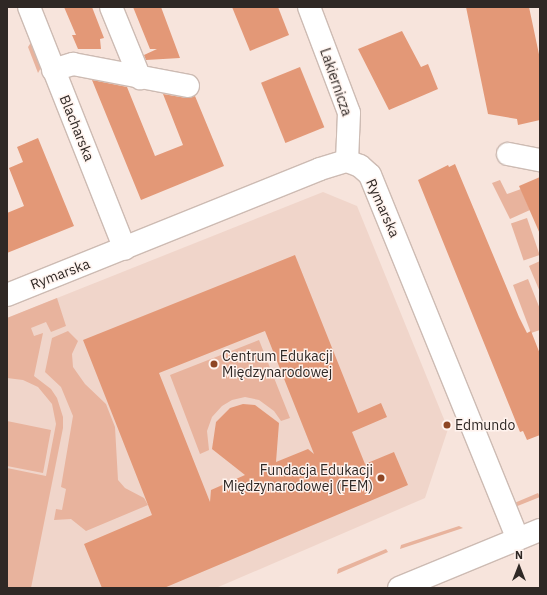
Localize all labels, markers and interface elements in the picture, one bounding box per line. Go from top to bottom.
street label: Lakiernicza [317,46,355,118]
street label: Blacharska [56,93,98,163]
street label: Rymarska [363,176,403,240]
street label: Rymarska [28,255,92,293]
place label: Centrum Edukacji Międzynarodowej [222,348,333,380]
marker: Centrum Edukacji Międzynarodowej [209,359,219,369]
place label: Edmundo [455,417,515,433]
marker: Edmundo [442,420,452,430]
place label: Fundacja Edukacji Międzynarodowej (FEM) [223,462,373,494]
marker: Fundacja Edukacji Międzynarodowej (FEM) [376,473,386,483]
north arrow [499,547,539,587]
text: N [515,548,523,562]

